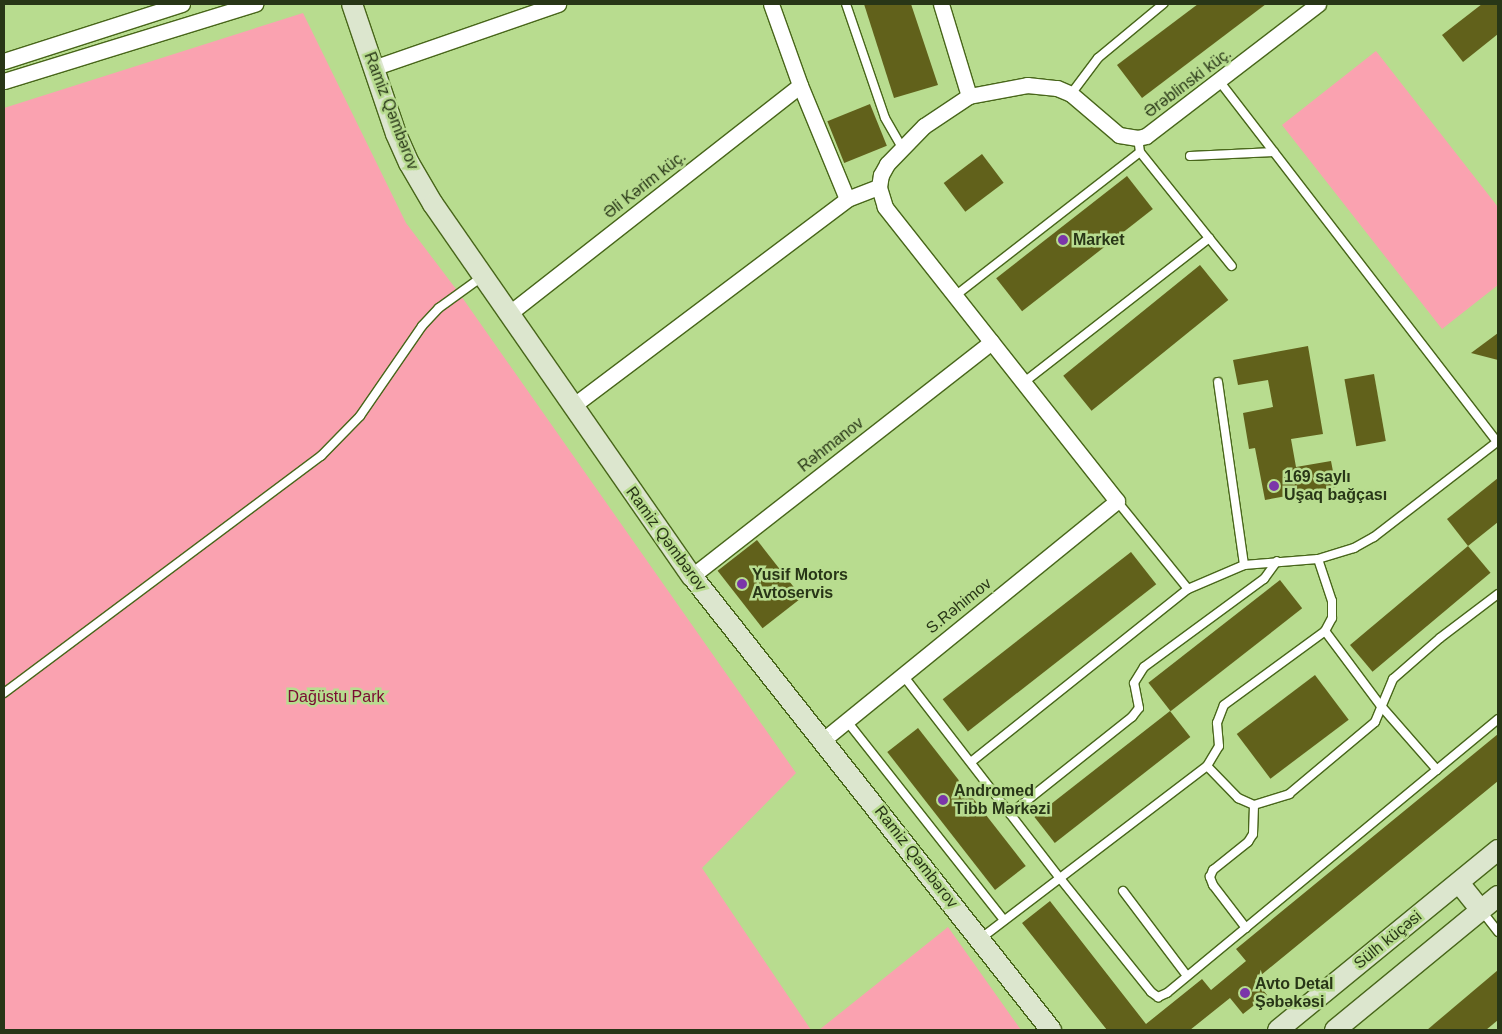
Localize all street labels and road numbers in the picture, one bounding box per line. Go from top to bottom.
street label: Ərəblinski küç. [1140,44,1236,122]
street label: Ramiz Qəmbərov [360,49,422,173]
street label: Əli Kərim küç. [600,147,690,223]
street label: Rəhmanov [795,414,867,476]
street label: Ramiz Qəmbərov [622,483,710,595]
street label: S.Rəhimov [923,574,995,638]
street label: Ramiz Qəmbərov [870,802,962,912]
street label: Sülh küçəsi [1350,907,1426,973]

